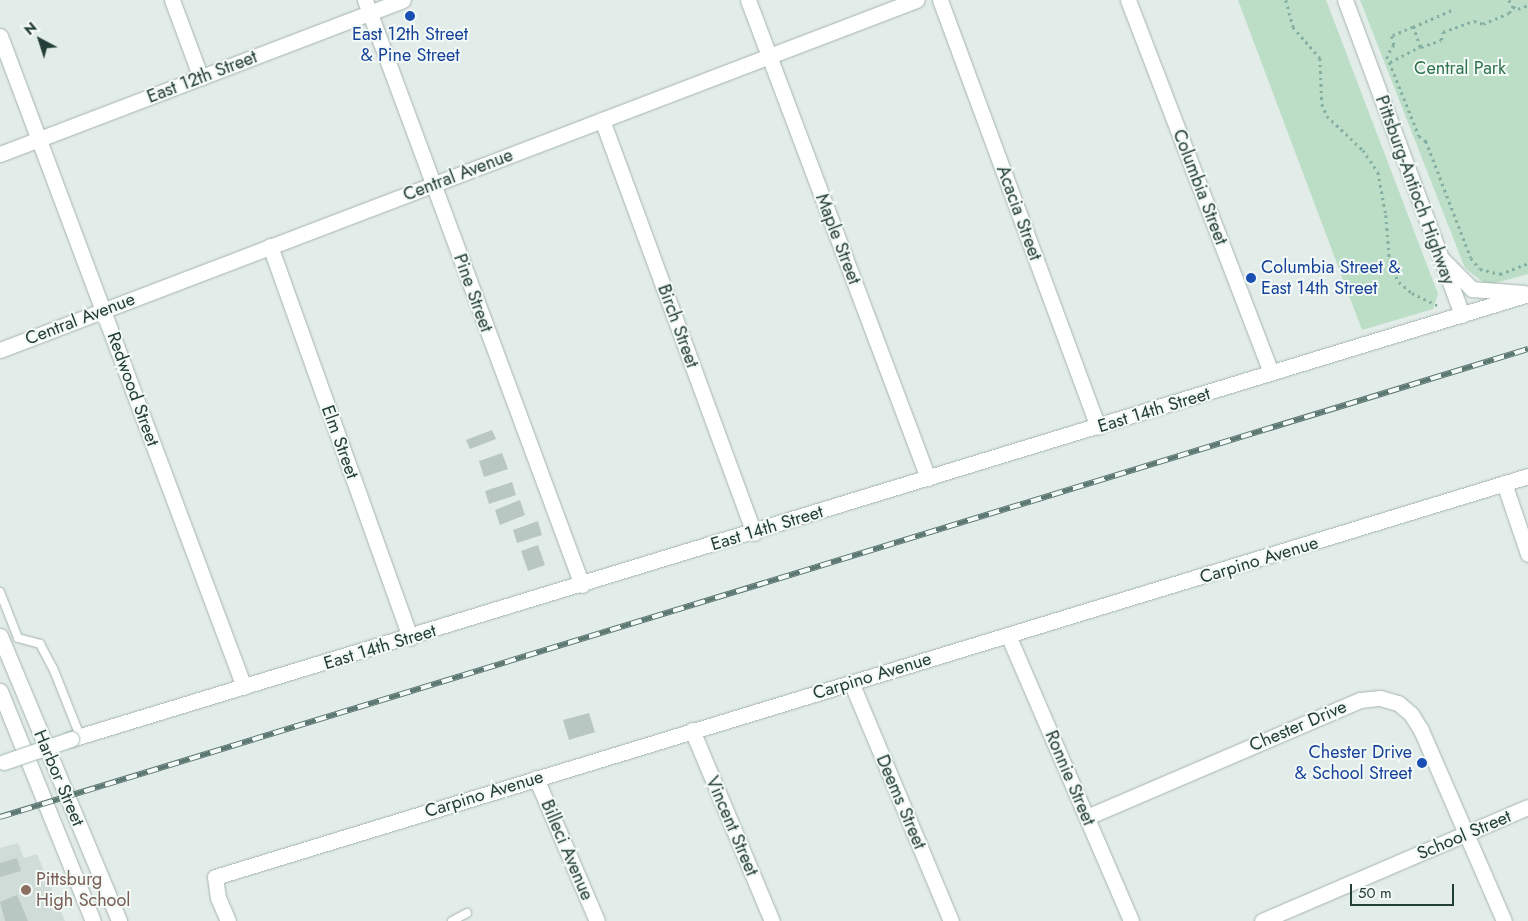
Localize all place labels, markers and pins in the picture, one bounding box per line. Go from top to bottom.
marker: East 12th Street & Pine Street [404,10,416,22]
place label: East 12th Street & Pine Street [352,24,468,66]
place label: Columbia Street & East 14th Street [1261,257,1400,300]
marker: Columbia Street & East 14th Street [1245,272,1257,284]
place label: Chester Drive & School Street [1294,742,1412,784]
marker: Chester Drive & School Street [1416,757,1428,769]
place label: Pittsburg High School [36,869,130,912]
marker: Pittsburg High School [20,884,32,896]

